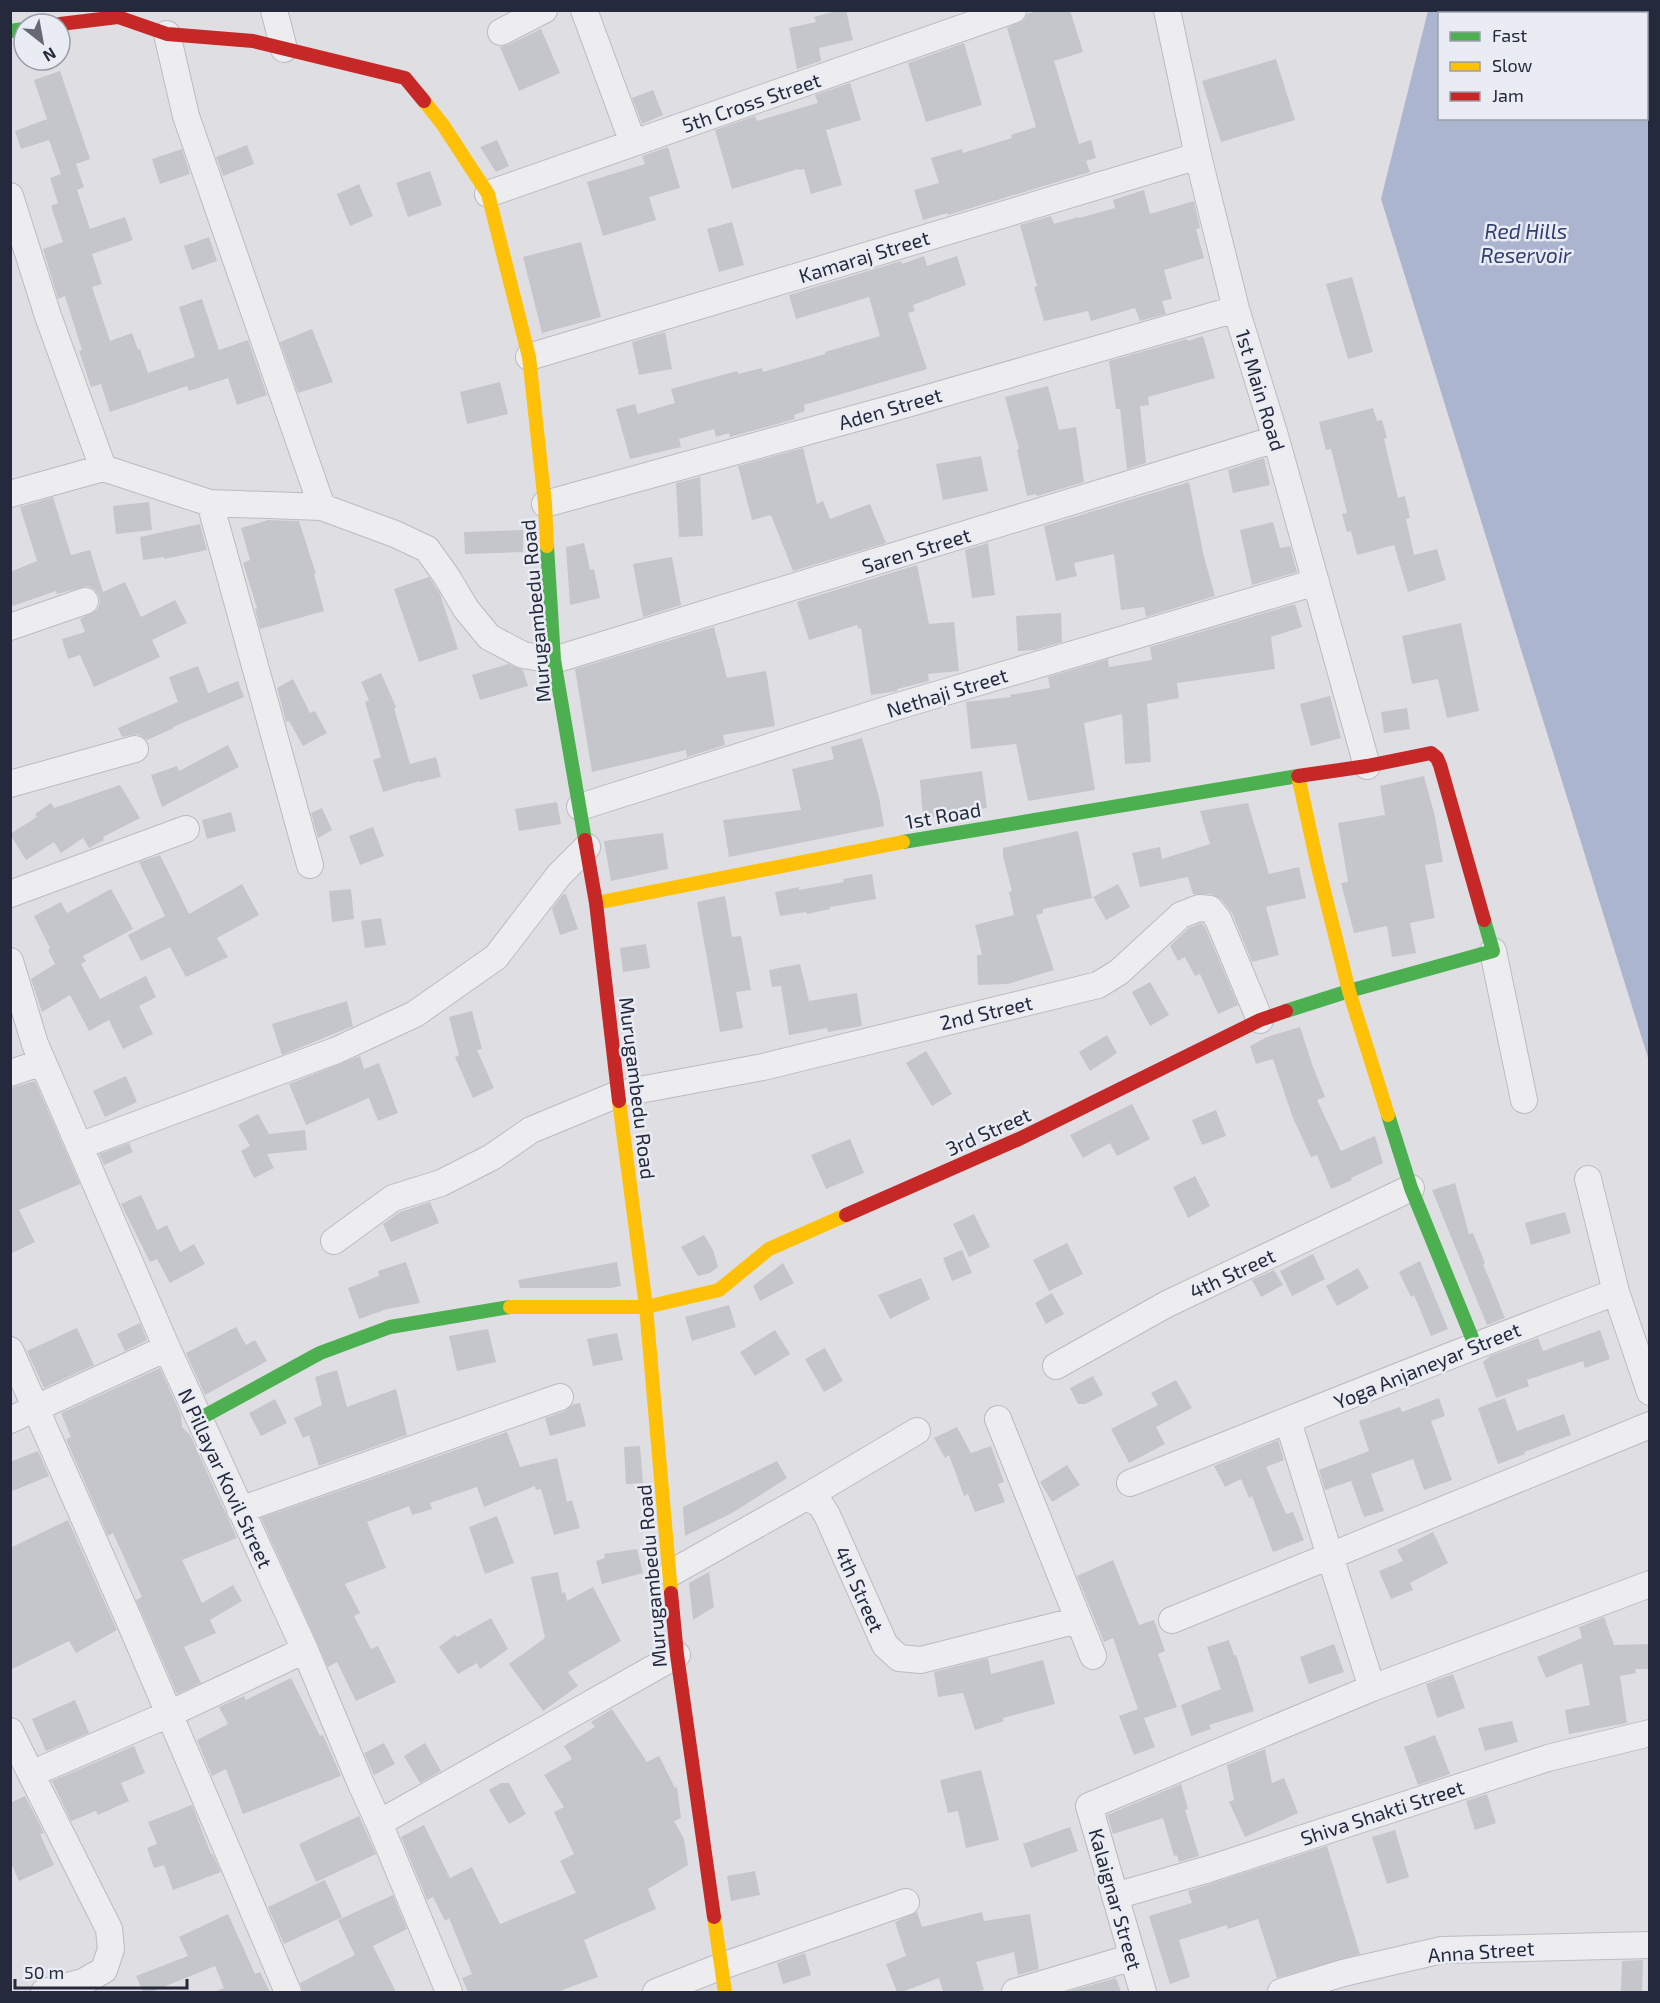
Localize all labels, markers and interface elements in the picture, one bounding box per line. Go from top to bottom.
north arrow [12,12,72,72]
legend [1438,12,1648,120]
text: Fast [1492,24,1527,46]
text: N [40,44,60,66]
text: Slow [1492,54,1533,76]
street label: 5th Cross Street [678,67,824,137]
text: Jam [1492,84,1524,106]
water label: Red Hills Reservoir [1481,218,1572,267]
street label: Kamaraj Street [796,225,933,287]
street label: 1st Main Road [1231,326,1291,454]
street label: Aden Street [836,382,945,434]
street label: Murugambedu Road [515,519,555,703]
street label: Saren Street [859,522,974,578]
street label: Nethaji Street [884,662,1011,722]
street label: 1st Road [903,797,983,833]
street label: 2nd Street [937,990,1035,1034]
street label: Murugambedu Road [615,995,661,1181]
street label: 3rd Street [942,1101,1035,1160]
street label: 4th Street [1185,1243,1279,1303]
street label: Yoga Anjaneyar Street [1330,1316,1524,1413]
street label: N Pillayar Kovil Street [174,1384,278,1572]
street label: Murugambedu Road [631,1484,671,1668]
street label: 4th Street [830,1542,890,1636]
street label: Shiva Shakti Street [1297,1774,1467,1850]
street label: Kalaignar Street [1084,1825,1148,1973]
street label: Anna Street [1427,1935,1535,1967]
scale bar [15,1952,188,1990]
text: 50 m [24,1961,64,1983]

